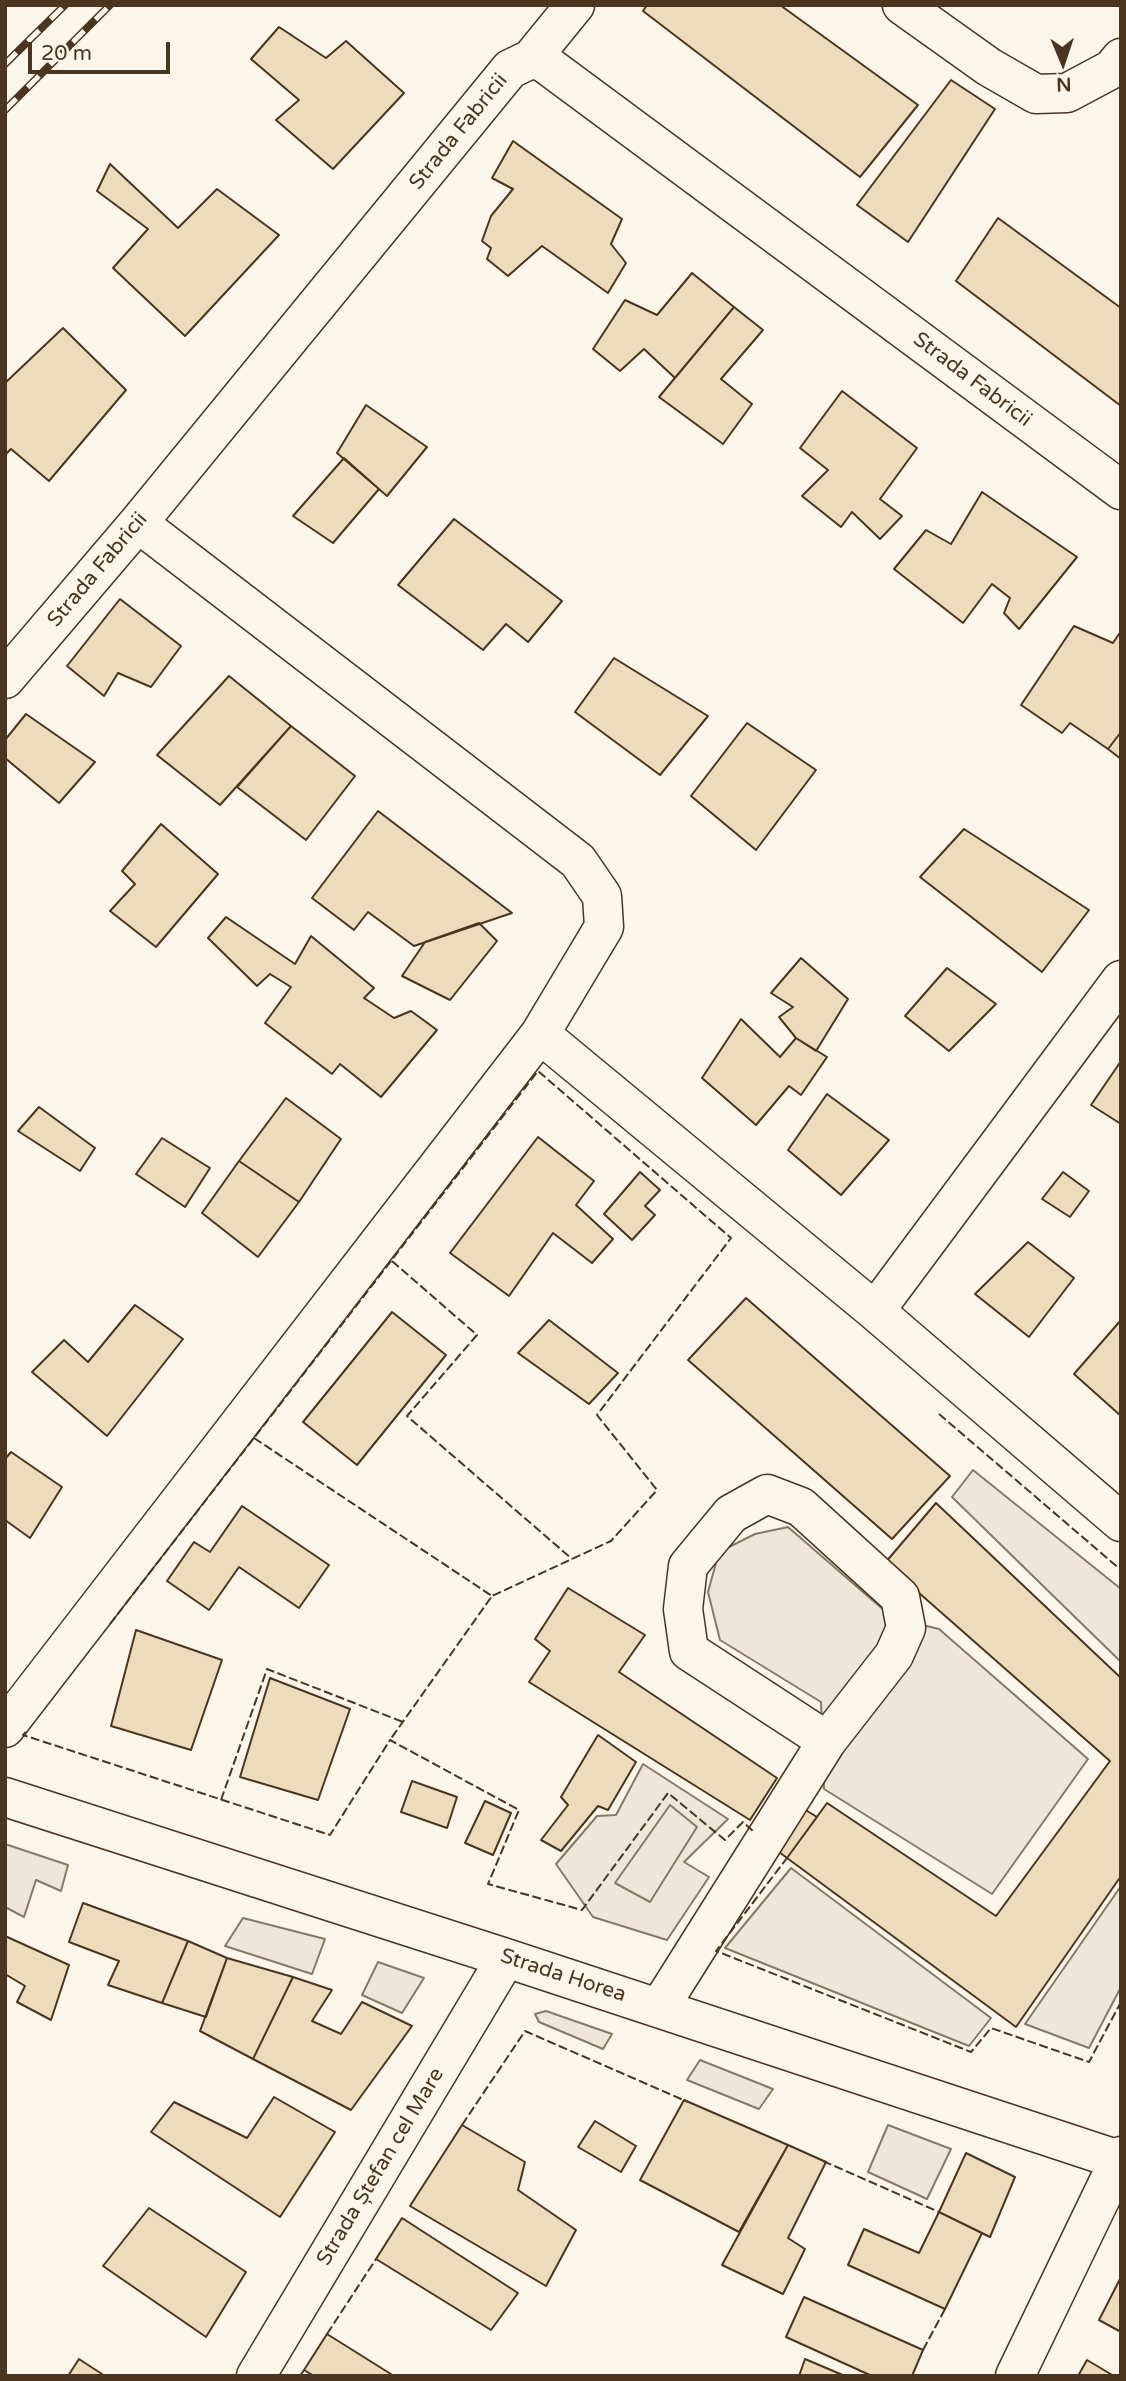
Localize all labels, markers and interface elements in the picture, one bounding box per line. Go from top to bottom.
scale bar [32,28,173,72]
north arrow [1028,28,1098,98]
text: 20 m [41,41,92,66]
street label: Strada Fabricii [405,69,513,195]
text: N [1056,73,1072,95]
street label: Strada Fabricii [908,327,1036,433]
street label: Strada Fabricii [43,508,153,632]
street label: Strada Horea [497,1944,629,2008]
street label: Strada Ștefan cel Mare [312,2064,450,2270]

